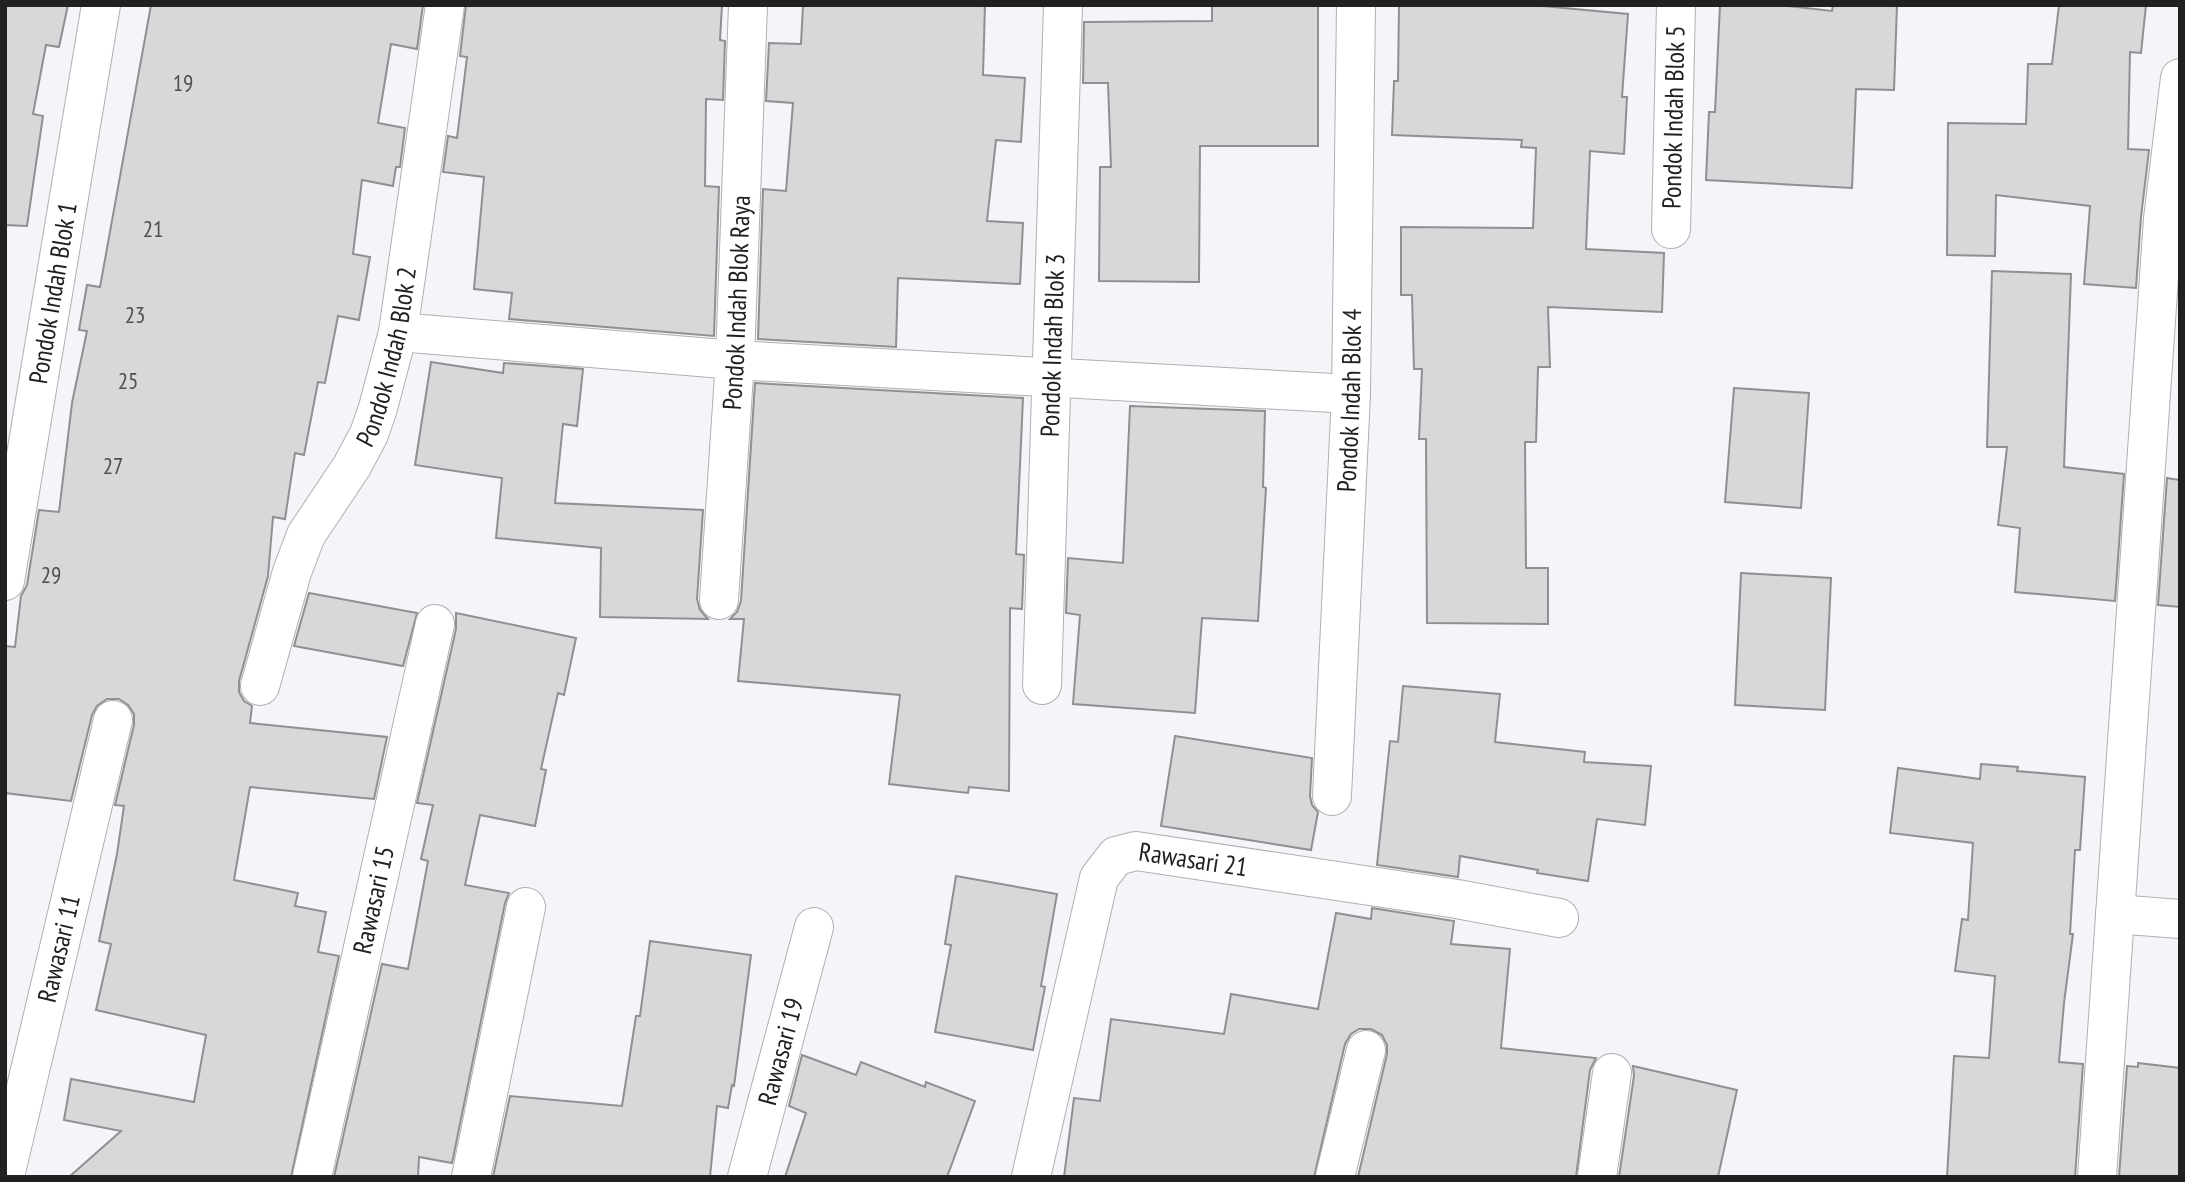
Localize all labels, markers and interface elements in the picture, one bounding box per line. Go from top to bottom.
street label: Pondok Indah Blok 5 [1654,25,1692,209]
house number: 19 [173,68,193,97]
street label: Pondok Indah Blok Raya [715,195,757,411]
street label: Pondok Indah Blok 1 [21,200,84,386]
house number: 21 [143,214,163,243]
street label: Pondok Indah Blok 3 [1033,253,1071,437]
street label: Pondok Indah Blok 2 [348,265,423,452]
house number: 23 [125,300,145,329]
street label: Pondok Indah Blok 4 [1329,308,1368,493]
house number: 25 [118,366,138,395]
house number: 27 [103,451,123,480]
house number: 29 [41,560,61,589]
street label: Rawasari 21 [1137,835,1250,883]
street label: Rawasari 15 [345,843,401,957]
street label: Rawasari 11 [30,891,87,1005]
street label: Rawasari 19 [750,994,810,1108]

